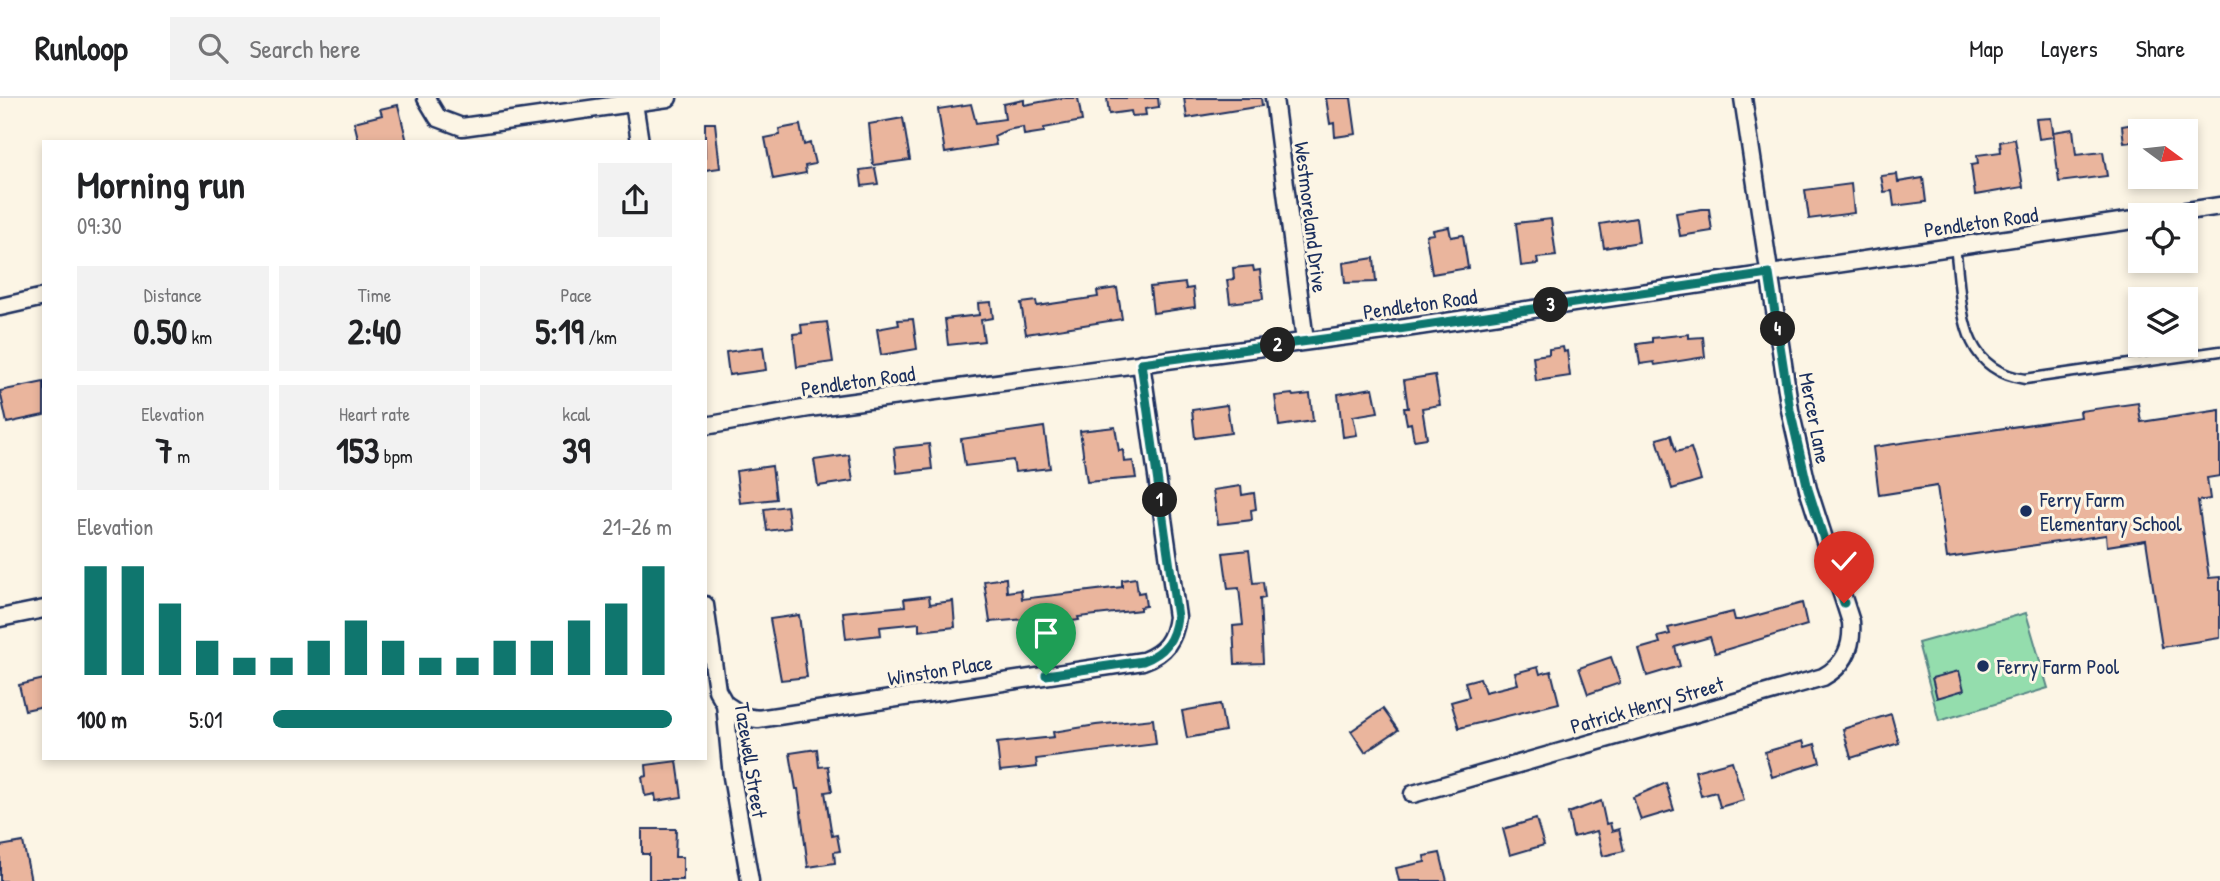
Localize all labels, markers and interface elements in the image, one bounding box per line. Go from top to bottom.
search box [170,17,660,80]
text: Runloop [35,26,128,70]
icon: search [194,29,232,67]
text: Search here [250,31,361,66]
text: Map [1969,32,2003,64]
text: Layers [2041,32,2098,64]
text: Share [2136,32,2185,64]
north arrow [2128,119,2198,189]
map controls [2128,119,2198,357]
street label: Westmoreland Drive [1287,140,1335,294]
text: Morning run [77,158,245,210]
button: share [598,163,672,237]
street label: Pendleton Road [1922,200,2040,244]
button: locate [2128,203,2198,273]
text: 09:30 [77,210,122,241]
text: Distance [144,282,202,308]
text: Time [358,282,391,308]
text: Pace [560,282,592,308]
street label: Pendleton Road [1361,282,1479,326]
button: layers [2128,287,2198,357]
pin: 3 [1534,288,1568,322]
text: 3 [1546,291,1555,317]
text: 0.50 [133,308,187,355]
text: 2:40 [348,308,401,355]
text: 5:19 [535,308,584,355]
pin: 4 [1760,312,1796,346]
text: 4 [1774,315,1781,341]
text: km [187,324,212,350]
text: /km [584,324,617,350]
pin: 2 [1260,328,1296,362]
text: 2 [1273,331,1282,357]
street label: Pendleton Road [799,359,917,403]
street label: Mercer Lane [1792,370,1838,466]
text: Elevation [141,401,204,427]
text: Heart rate [339,401,410,427]
text: kcal [562,401,590,427]
text: 7 [156,427,173,474]
text: 153 [336,427,379,474]
text: 39 [562,427,590,474]
text: m [173,443,190,469]
text: bpm [379,443,413,469]
pin: 1 [1142,482,1178,518]
place label: Ferry Farm Elementary School [2039,485,2182,538]
text: 1 [1156,486,1163,512]
marker: Ferry Farm Elementary School [2018,503,2034,519]
text: Elevation [77,511,153,542]
text: 21–26 m [602,511,672,542]
pin [1814,531,1874,603]
icon: check [1825,542,1863,580]
pin [1016,603,1076,675]
icon: arrive [1027,614,1065,652]
street label: Winston Place [886,647,994,693]
place label: Ferry Farm Pool [1996,652,2119,681]
marker: Ferry Farm Pool [1975,658,1991,674]
street label: Patrick Henry Street [1567,669,1728,741]
street label: Tazewell Street [728,700,775,820]
text: 100 m [77,704,127,735]
text: 5:01 [189,704,223,735]

